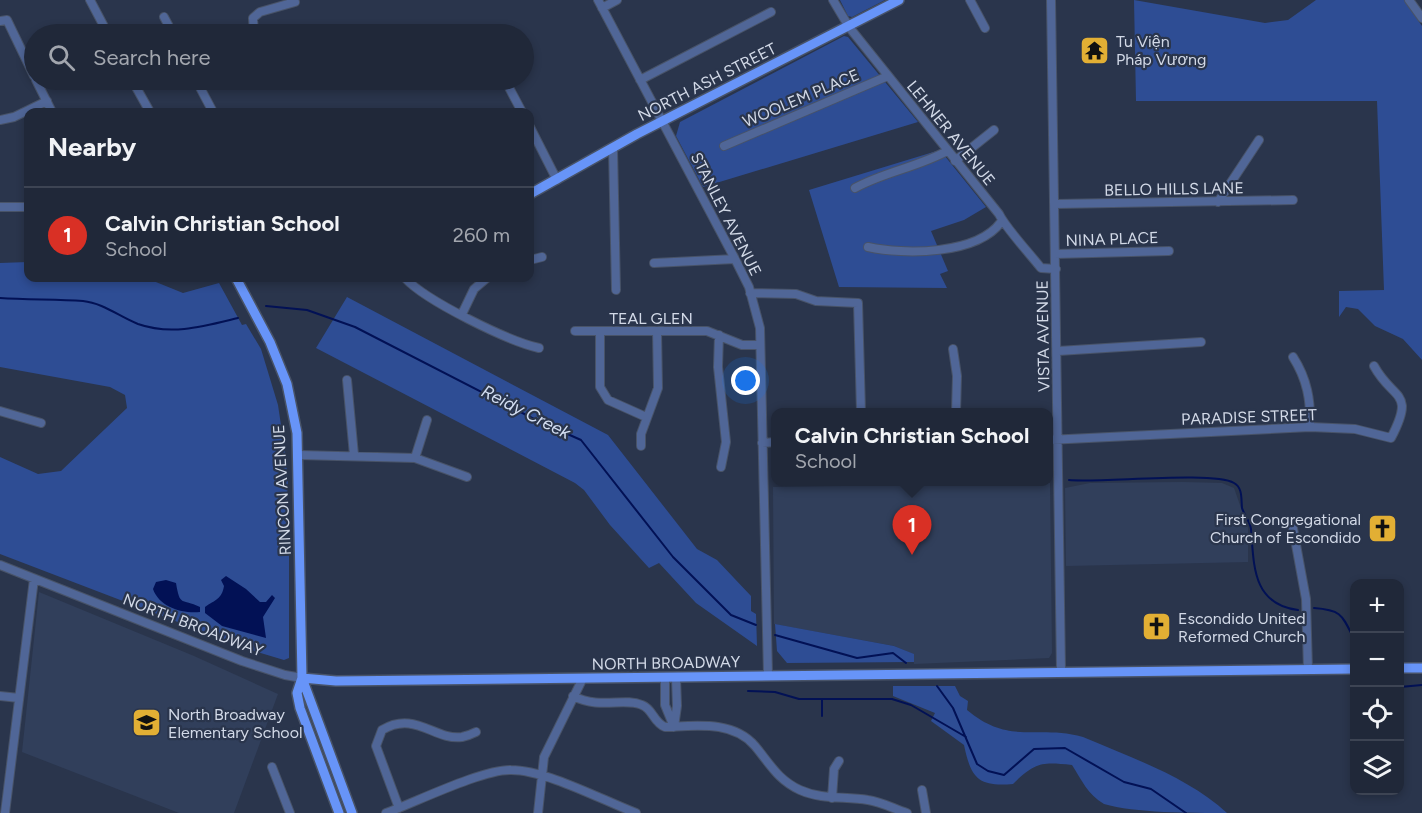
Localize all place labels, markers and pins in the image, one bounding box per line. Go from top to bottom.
place label: Tu Viện Pháp Vương [1116,32,1206,69]
temple icon: Tu Viện Pháp Vương [1079,34,1111,66]
pin: 1 [892,506,932,555]
place label: First Congregational Church of Escondido [1210,510,1361,547]
church icon: First Congregational Church of Escondido [1366,512,1398,544]
place label: Escondido United Reformed Church [1178,609,1306,646]
church icon: Escondido United Reformed Church [1141,611,1173,643]
place label: North Broadway Elementary School [168,705,302,742]
school or university icon: North Broadway Elementary School [131,707,163,739]

